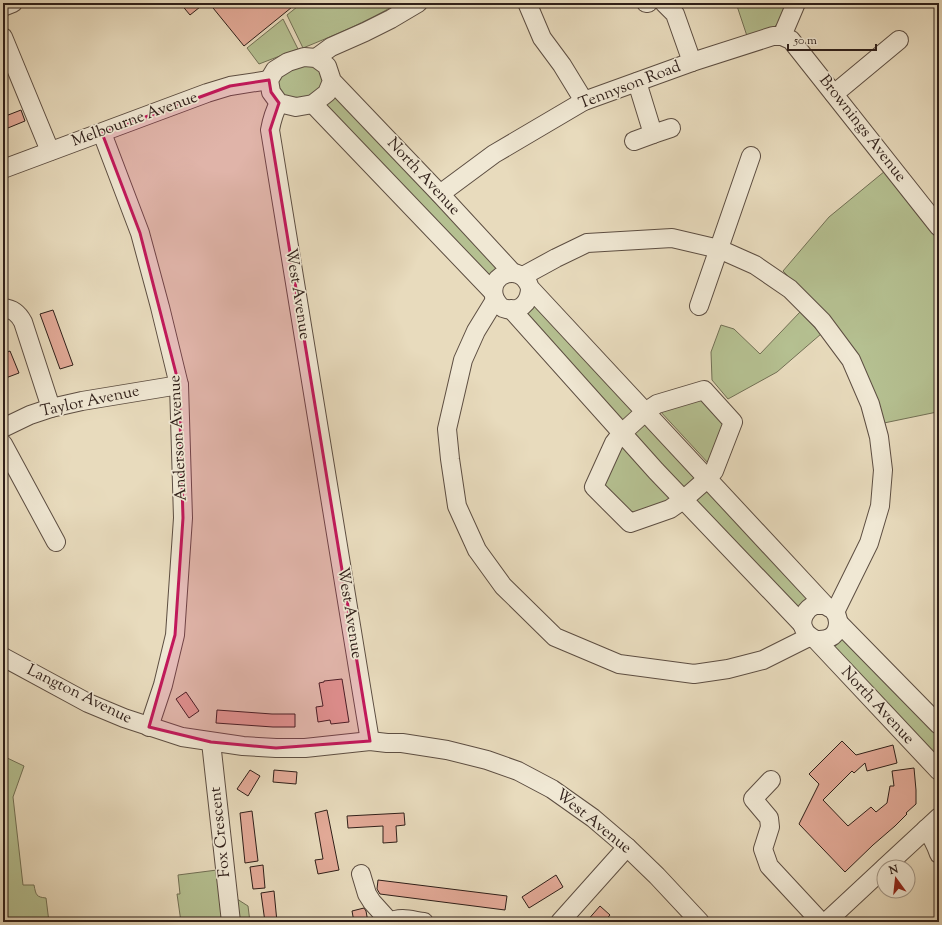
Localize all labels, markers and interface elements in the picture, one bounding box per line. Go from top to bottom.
scale bar [788,26,876,52]
text: 50 m [793,32,817,50]
street label: Tennyson Road [576,56,684,116]
street label: Brownings Avenue [813,70,911,188]
street label: Melbourne Avenue [69,86,201,154]
street label: North Avenue [381,133,465,221]
street label: West Avenue [278,247,316,341]
street label: Anderson Avenue [164,374,194,502]
street label: Taylor Avenue [38,380,142,424]
street label: West Avenue [330,566,368,660]
street label: Langton Avenue [22,660,136,730]
street label: North Avenue [835,662,919,750]
street label: West Avenue [550,784,636,860]
street label: Fox Crescent [205,785,237,879]
north arrow [876,859,916,899]
text: N [886,861,900,879]

